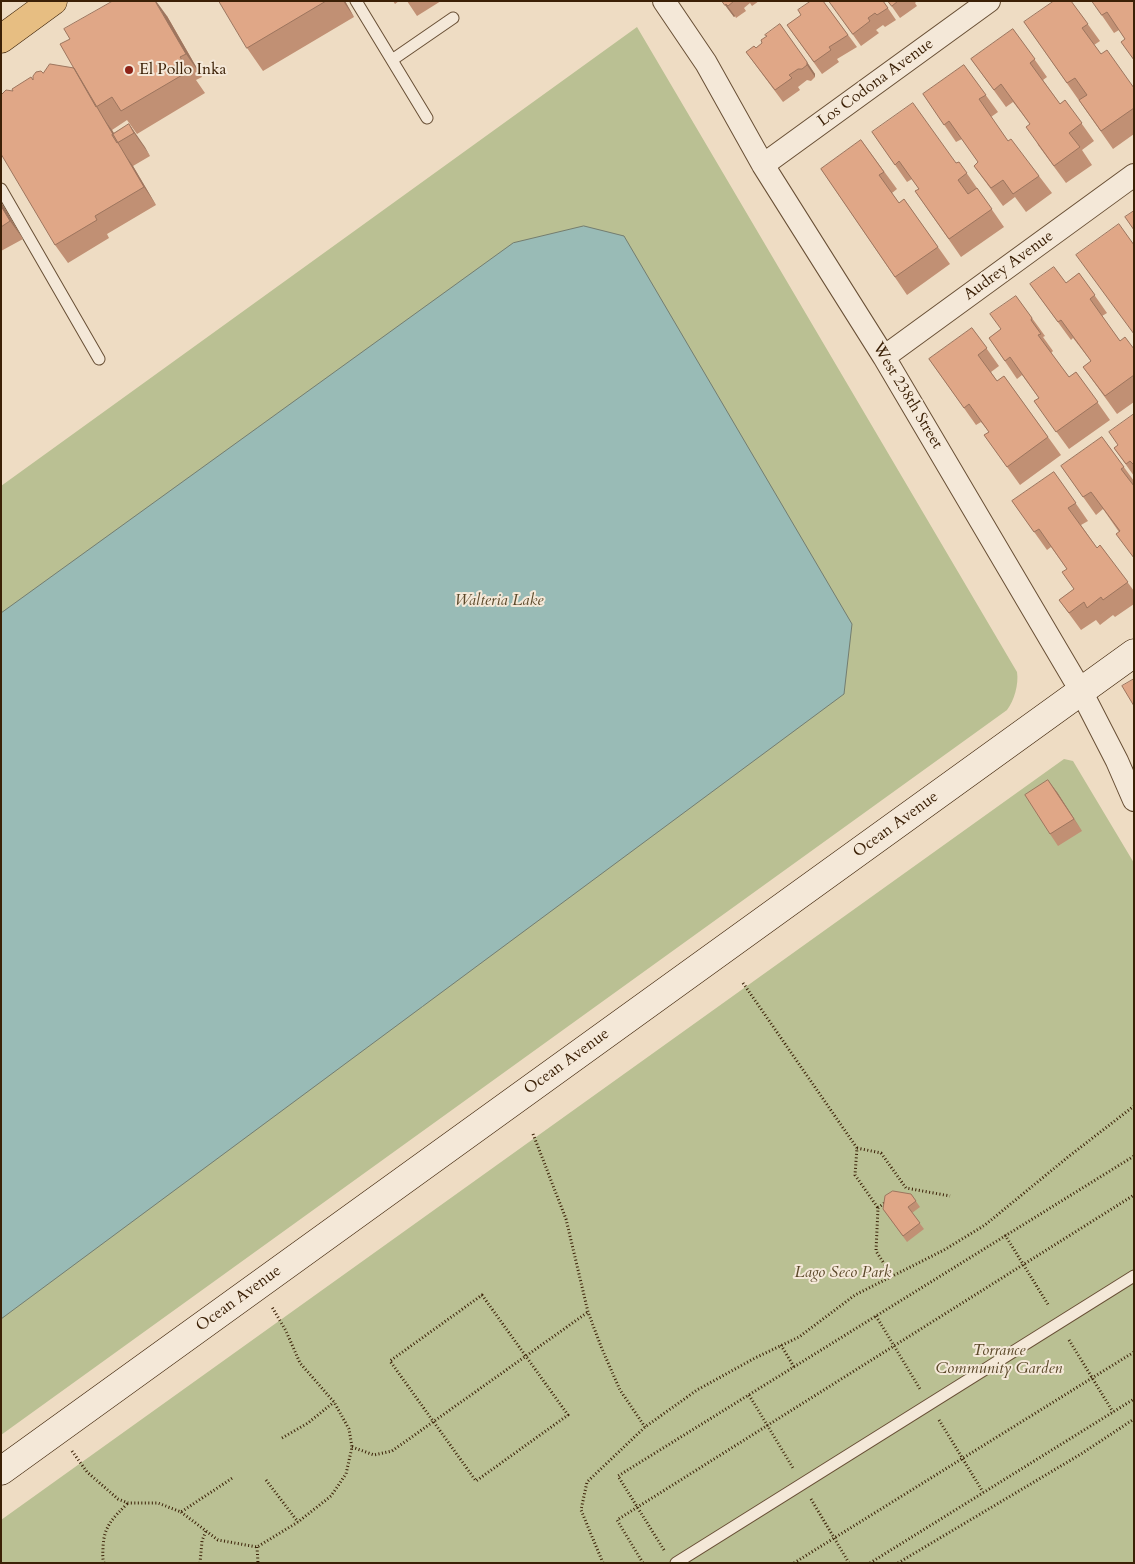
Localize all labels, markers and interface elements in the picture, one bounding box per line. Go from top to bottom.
street label: Los Codona Avenue [814,35,938,131]
place label: El Pollo Inka [139,60,226,80]
marker: El Pollo Inka [123,64,135,76]
street label: Audrey Avenue [960,227,1058,305]
street label: West 238th Street [868,339,946,453]
park label: Walteria Lake [455,591,543,611]
street label: Ocean Avenue [850,788,942,862]
street label: Ocean Avenue [521,1025,613,1099]
street label: Ocean Avenue [193,1262,285,1336]
park label: Lago Seco Park [795,1263,891,1283]
park label: Torrance Community Garden [936,1341,1062,1379]

